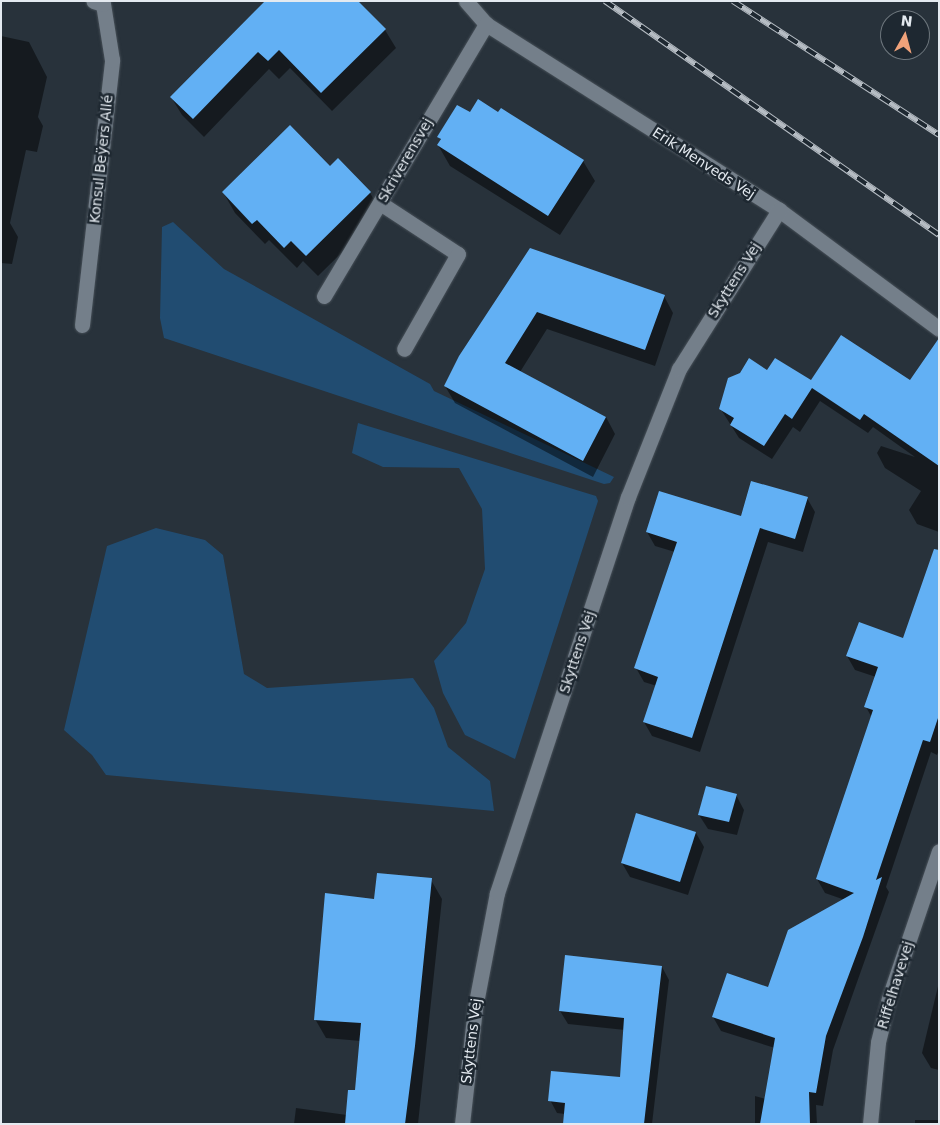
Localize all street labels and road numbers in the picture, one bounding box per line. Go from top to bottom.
street label: Konsul Beÿers Allé [86,94,116,224]
street label: Skriverensvej [374,115,436,205]
street label: Erik Menveds Vej [649,124,759,202]
street label: Skyttens Vej [704,239,764,321]
street label: Skyttens Vej [556,609,598,695]
street label: Riffelhavevej [874,939,916,1031]
street label: Skyttens Vej [457,997,485,1085]

